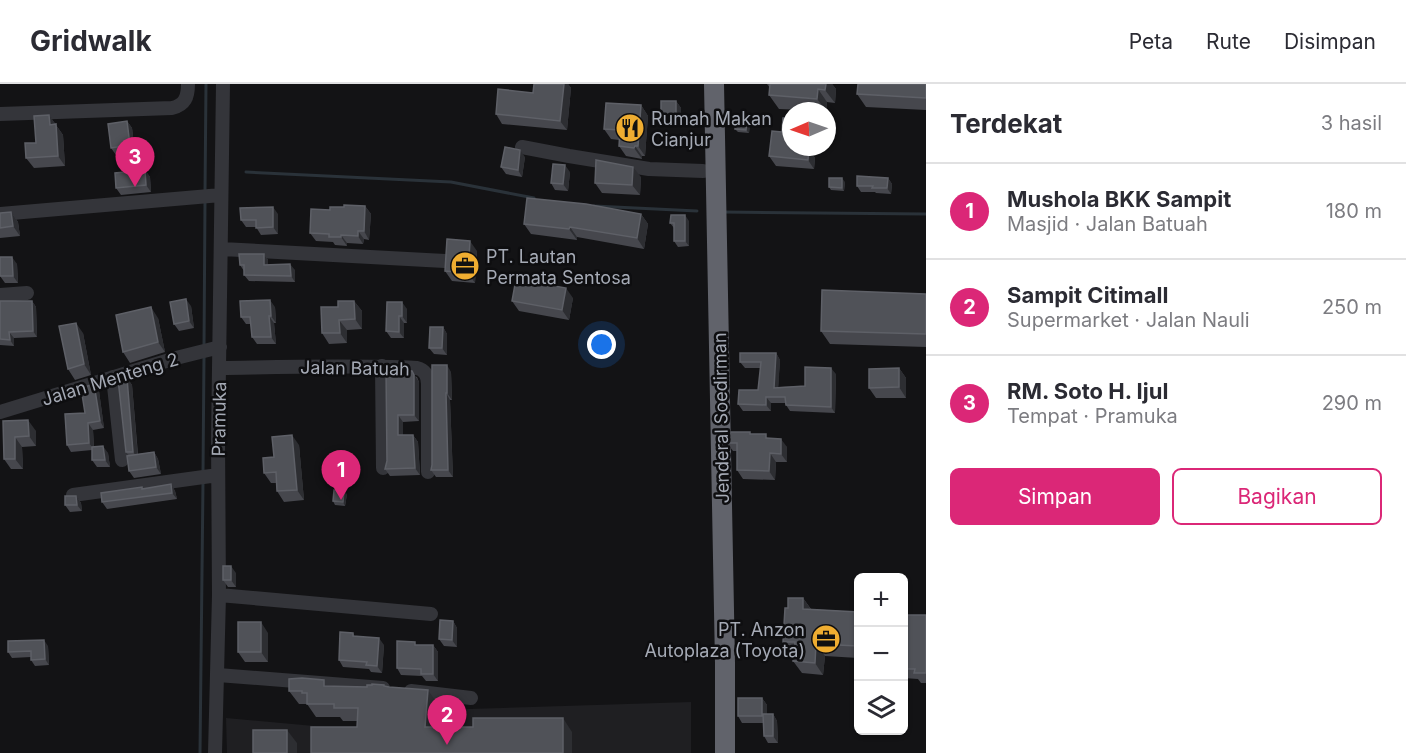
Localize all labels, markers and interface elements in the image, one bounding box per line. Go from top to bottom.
text: Gridwalk [30,24,152,58]
text: Peta [1129,29,1173,54]
text: Rute [1206,29,1251,54]
text: Disimpan [1284,29,1376,54]
north arrow [782,102,836,156]
place label: Rumah Makan Cianjur [651,108,772,150]
text: Terdekat [950,108,1062,139]
text: 3 hasil [1321,111,1382,135]
restaurant icon: Rumah Makan Cianjur [614,112,646,144]
pin: 3 [116,138,154,187]
text: Mushola BKK Sampit [1007,186,1231,212]
text: 1 [965,199,974,223]
text: 180 m [1326,199,1382,223]
text: Masjid · Jalan Batuah [1007,212,1208,236]
place label: PT. Lautan Permata Sentosa [486,246,631,288]
office icon: PT. Lautan Permata Sentosa [449,250,481,282]
text: Sampit Citimall [1007,282,1168,308]
text: 2 [963,295,976,319]
text: 250 m [1322,295,1382,319]
text: Supermarket · Jalan Nauli [1007,308,1250,332]
your location [587,330,616,359]
street label: Jenderal Soedirman [709,332,733,504]
street label: Jalan Menteng 2 [39,348,181,410]
street label: Jalan Batuah [300,357,410,379]
text: RM. Soto H. Ijul [1007,378,1168,404]
street label: Pramuka [208,381,230,457]
text: 3 [963,391,976,415]
text: 290 m [1322,391,1382,415]
text: Tempat · Pramuka [1007,404,1178,428]
pin: 1 [322,450,360,500]
button: Simpan [950,468,1160,525]
button: Bagikan [1172,468,1382,525]
map controls [854,573,908,735]
button: + [854,573,908,627]
place label: PT. Anzon Autoplaza (Toyota) [644,619,805,661]
office icon: PT. Anzon Autoplaza (Toyota) [810,623,842,655]
button: − [854,627,908,681]
button: layers [854,681,908,735]
pin: 2 [428,696,466,745]

